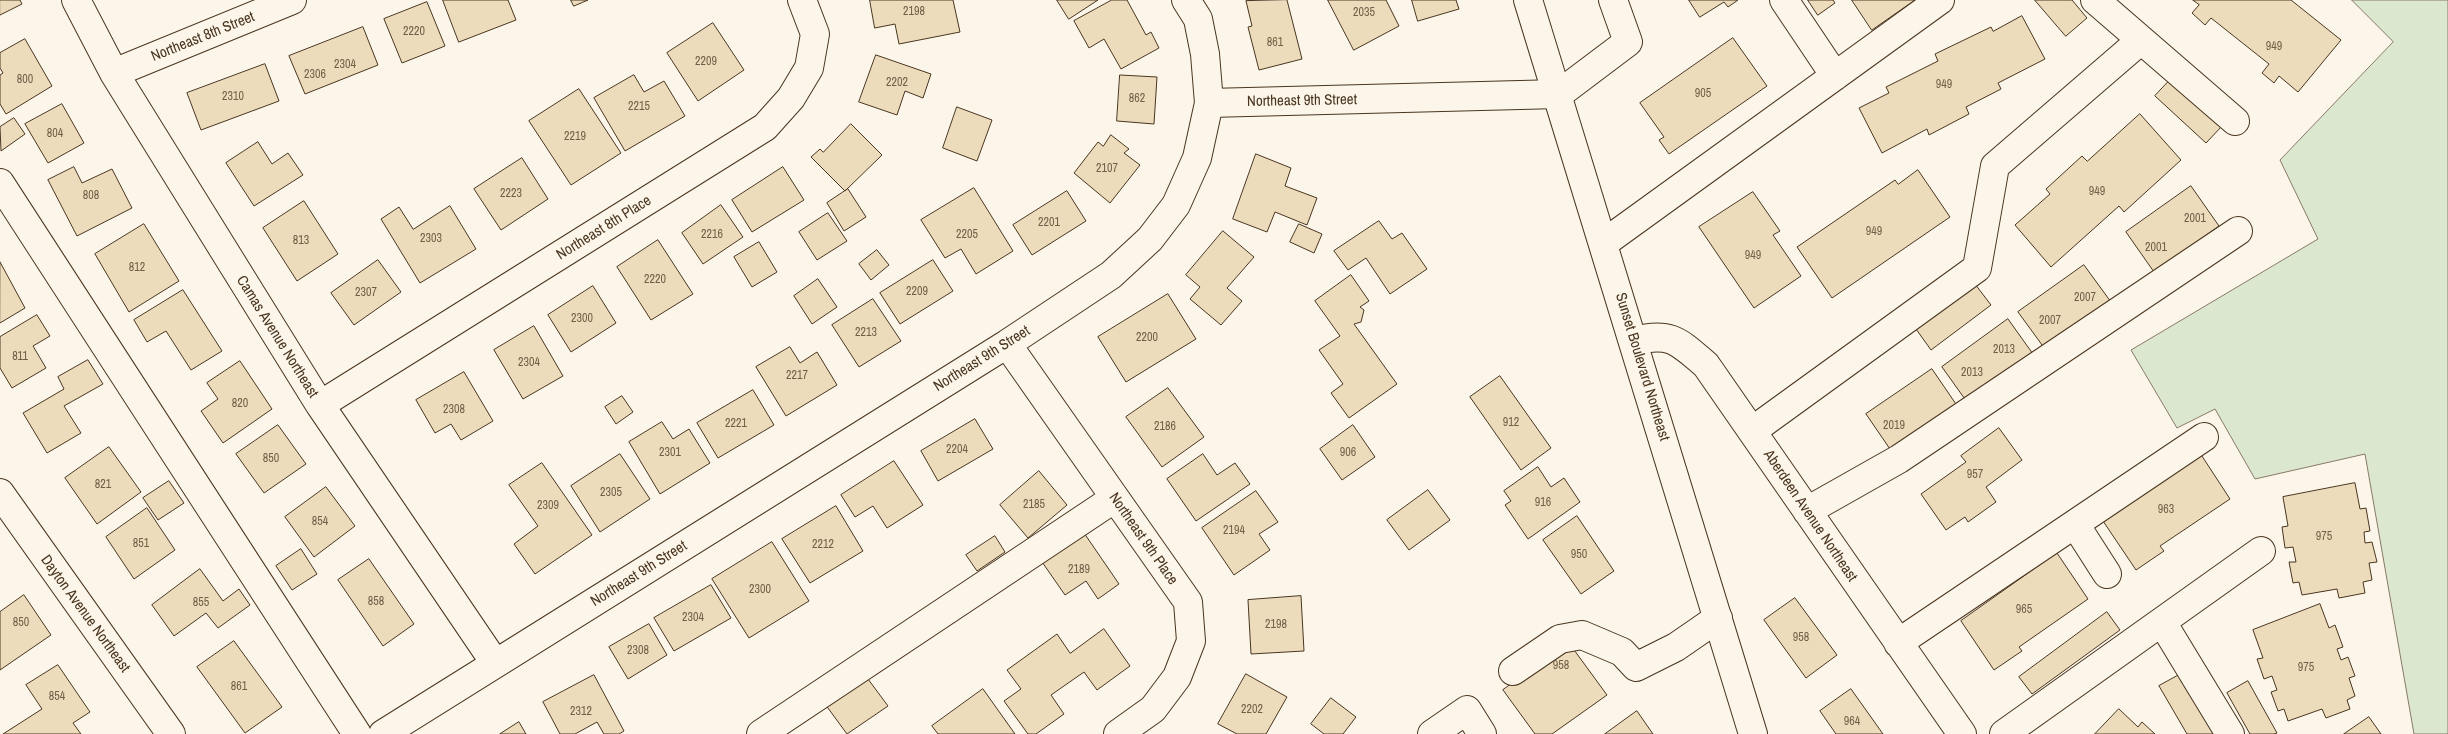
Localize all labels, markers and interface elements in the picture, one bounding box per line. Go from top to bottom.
house number: 2198 [903,5,925,19]
house number: 2035 [1353,6,1375,20]
street label: Northeast 8th Street [149,8,257,66]
house number: 2220 [403,25,425,39]
house number: 861 [1267,36,1283,50]
house number: 949 [2266,40,2282,54]
house number: 2209 [695,55,717,69]
house number: 2304 [334,58,356,72]
house number: 2306 [304,68,326,82]
house number: 800 [17,73,33,87]
house number: 2202 [886,76,908,90]
house number: 949 [1936,78,1952,92]
house number: 905 [1695,87,1711,101]
house number: 2310 [222,90,244,104]
street label: Northeast 9th Street [1247,91,1357,111]
house number: 862 [1129,92,1145,106]
house number: 2215 [628,100,650,114]
house number: 804 [47,127,63,141]
house number: 2219 [564,130,586,144]
house number: 2107 [1096,162,1118,176]
house number: 949 [2089,185,2105,199]
house number: 2223 [500,187,522,201]
house number: 808 [83,189,99,203]
street label: Northeast 8th Place [553,192,655,264]
house number: 2001 [2184,212,2206,226]
house number: 2201 [1038,216,1060,230]
house number: 949 [1866,225,1882,239]
house number: 2216 [701,228,723,242]
house number: 2205 [956,228,978,242]
house number: 2303 [420,232,442,246]
house number: 813 [293,234,309,248]
house number: 2001 [2145,241,2167,255]
house number: 949 [1745,249,1761,263]
house number: 812 [129,261,145,275]
street label: Camas Avenue Northeast [232,273,322,401]
house number: 2220 [644,273,666,287]
house number: 2209 [906,285,928,299]
house number: 2307 [355,286,377,300]
street label: Sunset Boulevard Northeast [1611,291,1673,443]
house number: 2007 [2074,291,2096,305]
house number: 2300 [571,312,593,326]
house number: 2007 [2039,314,2061,328]
street label: Northeast 9th Street [931,322,1033,396]
house number: 2213 [855,326,877,340]
house number: 2200 [1136,331,1158,345]
house number: 2013 [1993,343,2015,357]
house number: 811 [12,350,28,364]
house number: 2304 [518,356,540,370]
house number: 2013 [1961,366,1983,380]
house number: 2217 [786,369,808,383]
house number: 820 [232,397,248,411]
house number: 2308 [443,403,465,417]
house number: 912 [1503,416,1519,430]
house number: 2221 [725,417,747,431]
house number: 2019 [1883,419,1905,433]
house number: 2186 [1154,420,1176,434]
house number: 2204 [946,443,968,457]
house number: 2301 [659,446,681,460]
house number: 906 [1340,446,1356,460]
street label: Aberdeen Avenue Northeast [1759,447,1861,585]
house number: 850 [263,452,279,466]
house number: 957 [1967,468,1983,482]
house number: 821 [95,478,111,492]
house number: 2305 [600,486,622,500]
street label: Northeast 9th Place [1105,490,1181,588]
house number: 916 [1535,496,1551,510]
house number: 2185 [1023,498,1045,512]
house number: 2309 [537,499,559,513]
house number: 963 [2158,503,2174,517]
house number: 854 [312,515,328,529]
house number: 2194 [1223,524,1245,538]
house number: 975 [2316,530,2332,544]
house number: 851 [133,537,149,551]
street label: Northeast 9th Street [588,537,690,611]
house number: 2212 [812,538,834,552]
house number: 950 [1571,548,1587,562]
street label: Dayton Avenue Northeast [36,552,134,676]
house number: 2189 [1068,563,1090,577]
house number: 2300 [749,583,771,597]
house number: 858 [368,595,384,609]
house number: 855 [193,596,209,610]
house number: 965 [2016,603,2032,617]
house number: 2304 [682,611,704,625]
house number: 850 [13,616,29,630]
house number: 2198 [1265,618,1287,632]
house number: 958 [1793,631,1809,645]
house number: 2308 [627,644,649,658]
house number: 958 [1553,659,1569,673]
house number: 975 [2298,661,2314,675]
house number: 861 [231,680,247,694]
house number: 854 [49,690,65,704]
house number: 2202 [1241,703,1263,717]
house number: 2312 [570,705,592,719]
house number: 964 [1844,715,1860,729]

